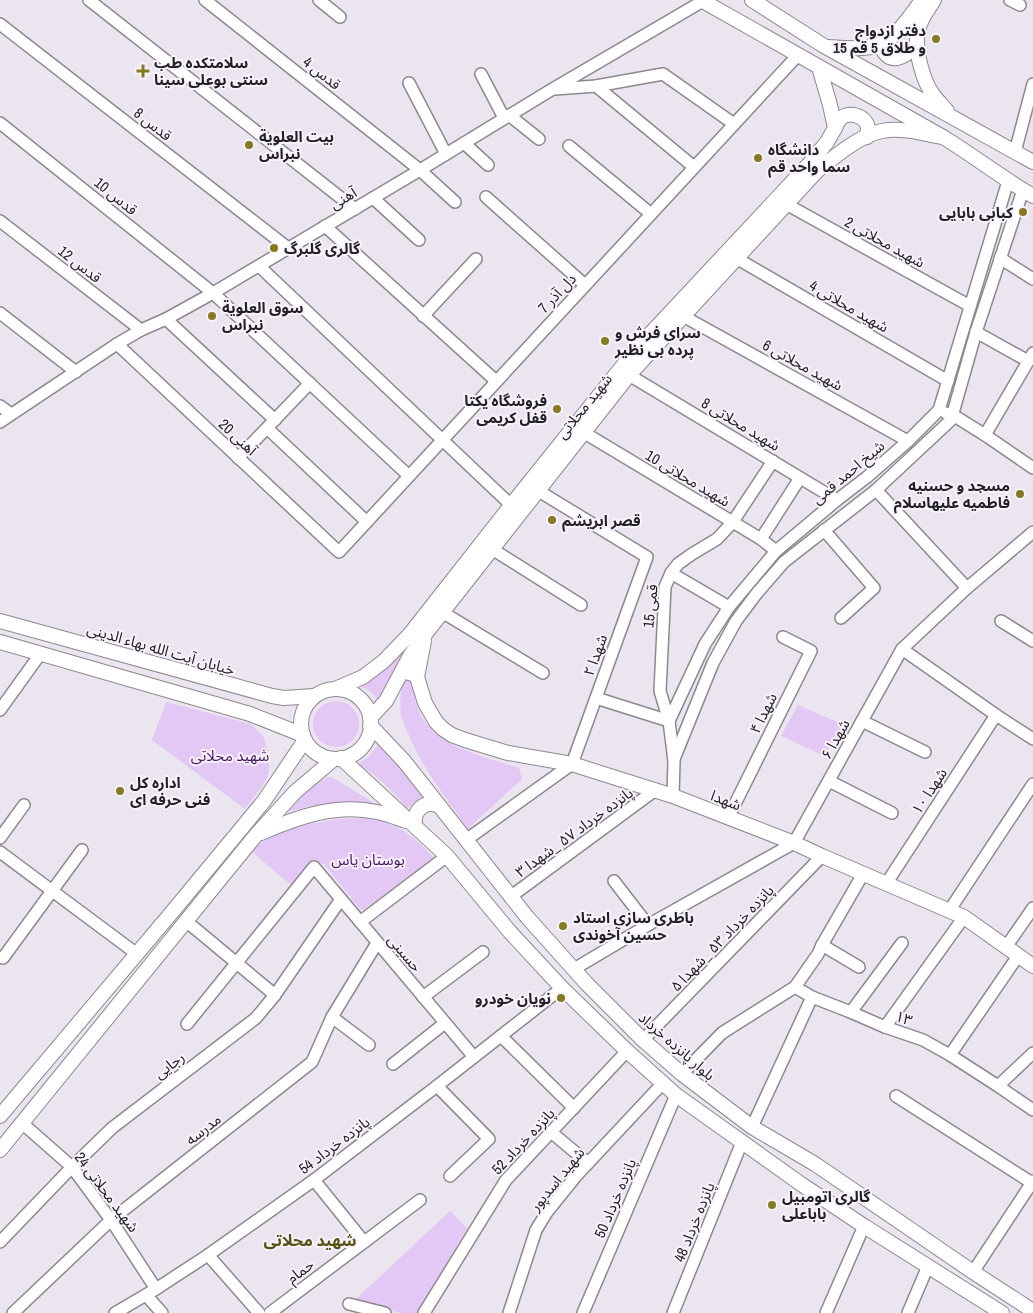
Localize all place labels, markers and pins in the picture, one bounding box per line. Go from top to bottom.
place label: دفتر ازدواج 15 و طلاق 5 قم [833,20,926,59]
marker: دفتر ازدواج 15 و طلاق 5 قم [930,33,942,45]
place label: سلامتکده طب سنتی بوعلی سینا [154,52,268,90]
marker: سلامتکده طب سنتی بوعلی سینا [136,64,150,78]
place label: بيت العلوية نبراس [259,126,334,164]
marker: بيت العلوية نبراس [243,139,255,151]
place label: دانشگاه سما واحد قم [768,139,850,178]
marker: دانشگاه سما واحد قم [752,152,764,164]
place label: کبابی بابایی [939,202,1013,223]
marker: کبابی بابایی [1017,206,1029,218]
place label: گالری گلبرگ [284,238,360,259]
marker: گالری گلبرگ [268,242,280,254]
place label: سوق العلوية نبراس [222,297,304,335]
marker: سوق العلوية نبراس [206,310,218,322]
place label: سرای فرش و پرده بی نظیر [614,322,701,360]
marker: سرای فرش و پرده بی نظیر [599,335,611,347]
place label: فروشگاه یکتا قفل کریمی [464,390,547,428]
marker: فروشگاه یکتا قفل کریمی [551,403,563,415]
place label: مسجد و حسنیه فاطمیه علیهاسلام [894,475,1010,514]
marker: مسجد و حسنیه فاطمیه علیهاسلام [1014,488,1026,500]
place label: قصر ابریشم [562,510,641,532]
marker: قصر ابریشم [546,514,558,526]
place label: اداره کل فنی حرفه ای [130,772,210,810]
marker: اداره کل فنی حرفه ای [114,785,126,797]
place label: باطری سازی استاد حسین آخوندی [573,907,694,945]
marker: باطری سازی استاد حسین آخوندی [557,920,569,932]
place label: نویان خودرو [475,988,551,1009]
marker: نویان خودرو [555,992,567,1004]
place label: گالری اتومبیل باباعلی [782,1186,871,1224]
marker: گالری اتومبیل باباعلی [766,1199,778,1211]

